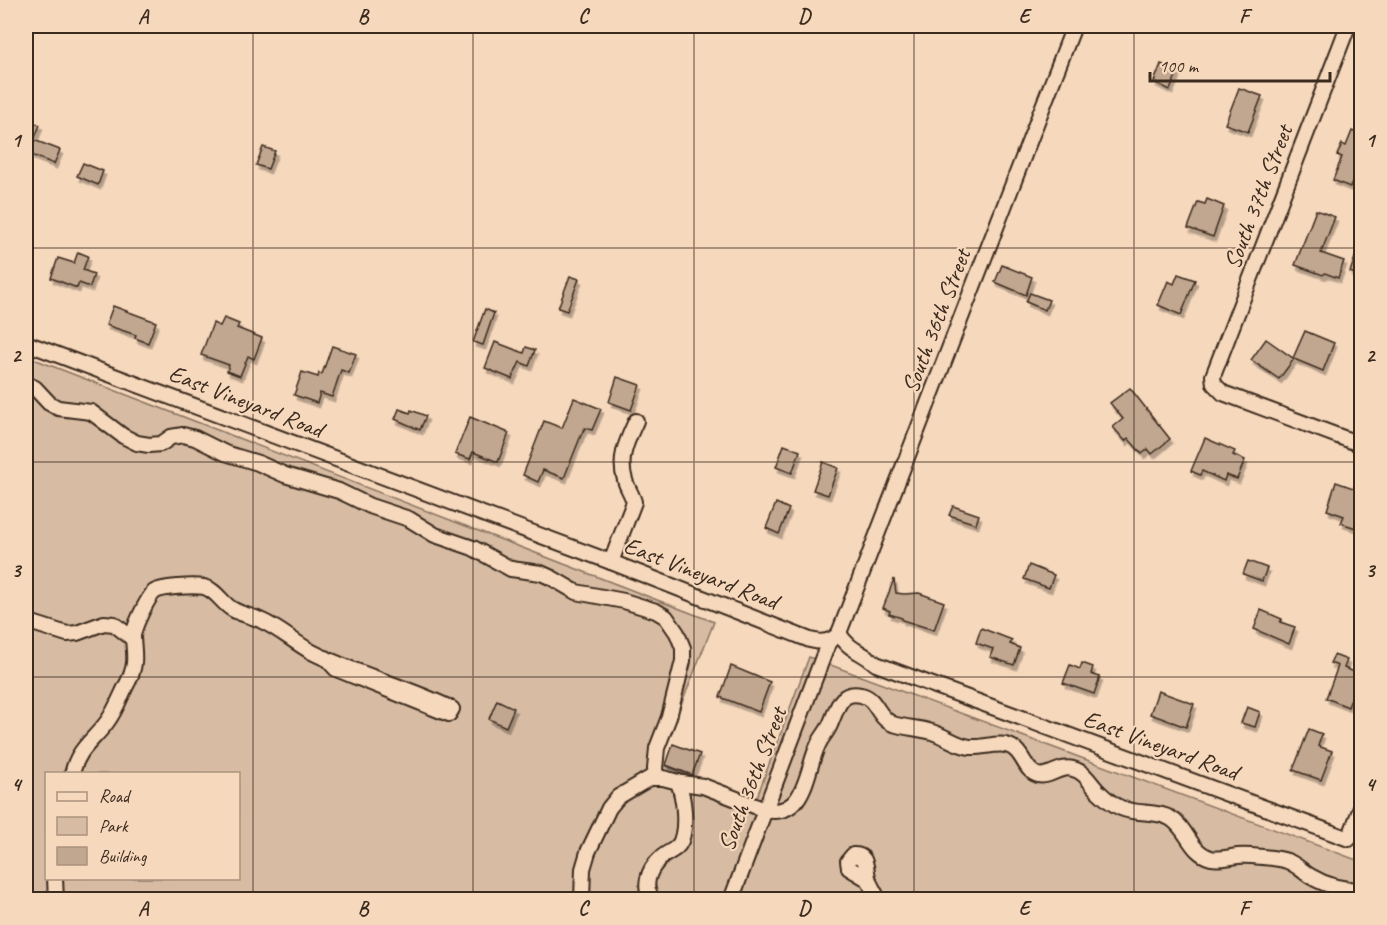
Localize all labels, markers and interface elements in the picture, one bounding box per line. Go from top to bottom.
text: A [138,4,150,29]
text: B [358,4,370,29]
text: C [578,4,590,29]
text: D [798,4,812,29]
text: E [1019,4,1033,29]
text: F [1239,4,1253,29]
scale bar [1150,45,1330,83]
text: 100 m [1159,55,1200,77]
street label: South 37th Street [1217,119,1300,273]
text: 1 [12,128,23,153]
text: 1 [1366,128,1377,153]
street label: South 36th Street [895,243,978,397]
text: 2 [12,343,23,368]
text: 2 [1366,343,1377,368]
street label: East Vineyard Road [165,358,331,445]
street label: East Vineyard Road [620,530,786,617]
text: 3 [12,558,23,583]
text: 3 [1366,558,1377,583]
street label: South 36th Street [711,701,794,855]
street label: East Vineyard Road [1079,703,1246,788]
text: 4 [12,772,24,797]
legend [45,772,240,880]
text: 4 [1366,772,1378,797]
text: Road [99,785,132,807]
text: Park [99,815,129,837]
text: Building [99,845,148,867]
text: A [138,896,150,921]
text: B [358,896,370,921]
text: C [578,896,590,921]
text: D [798,896,812,921]
text: E [1019,896,1033,921]
text: F [1239,896,1253,921]

